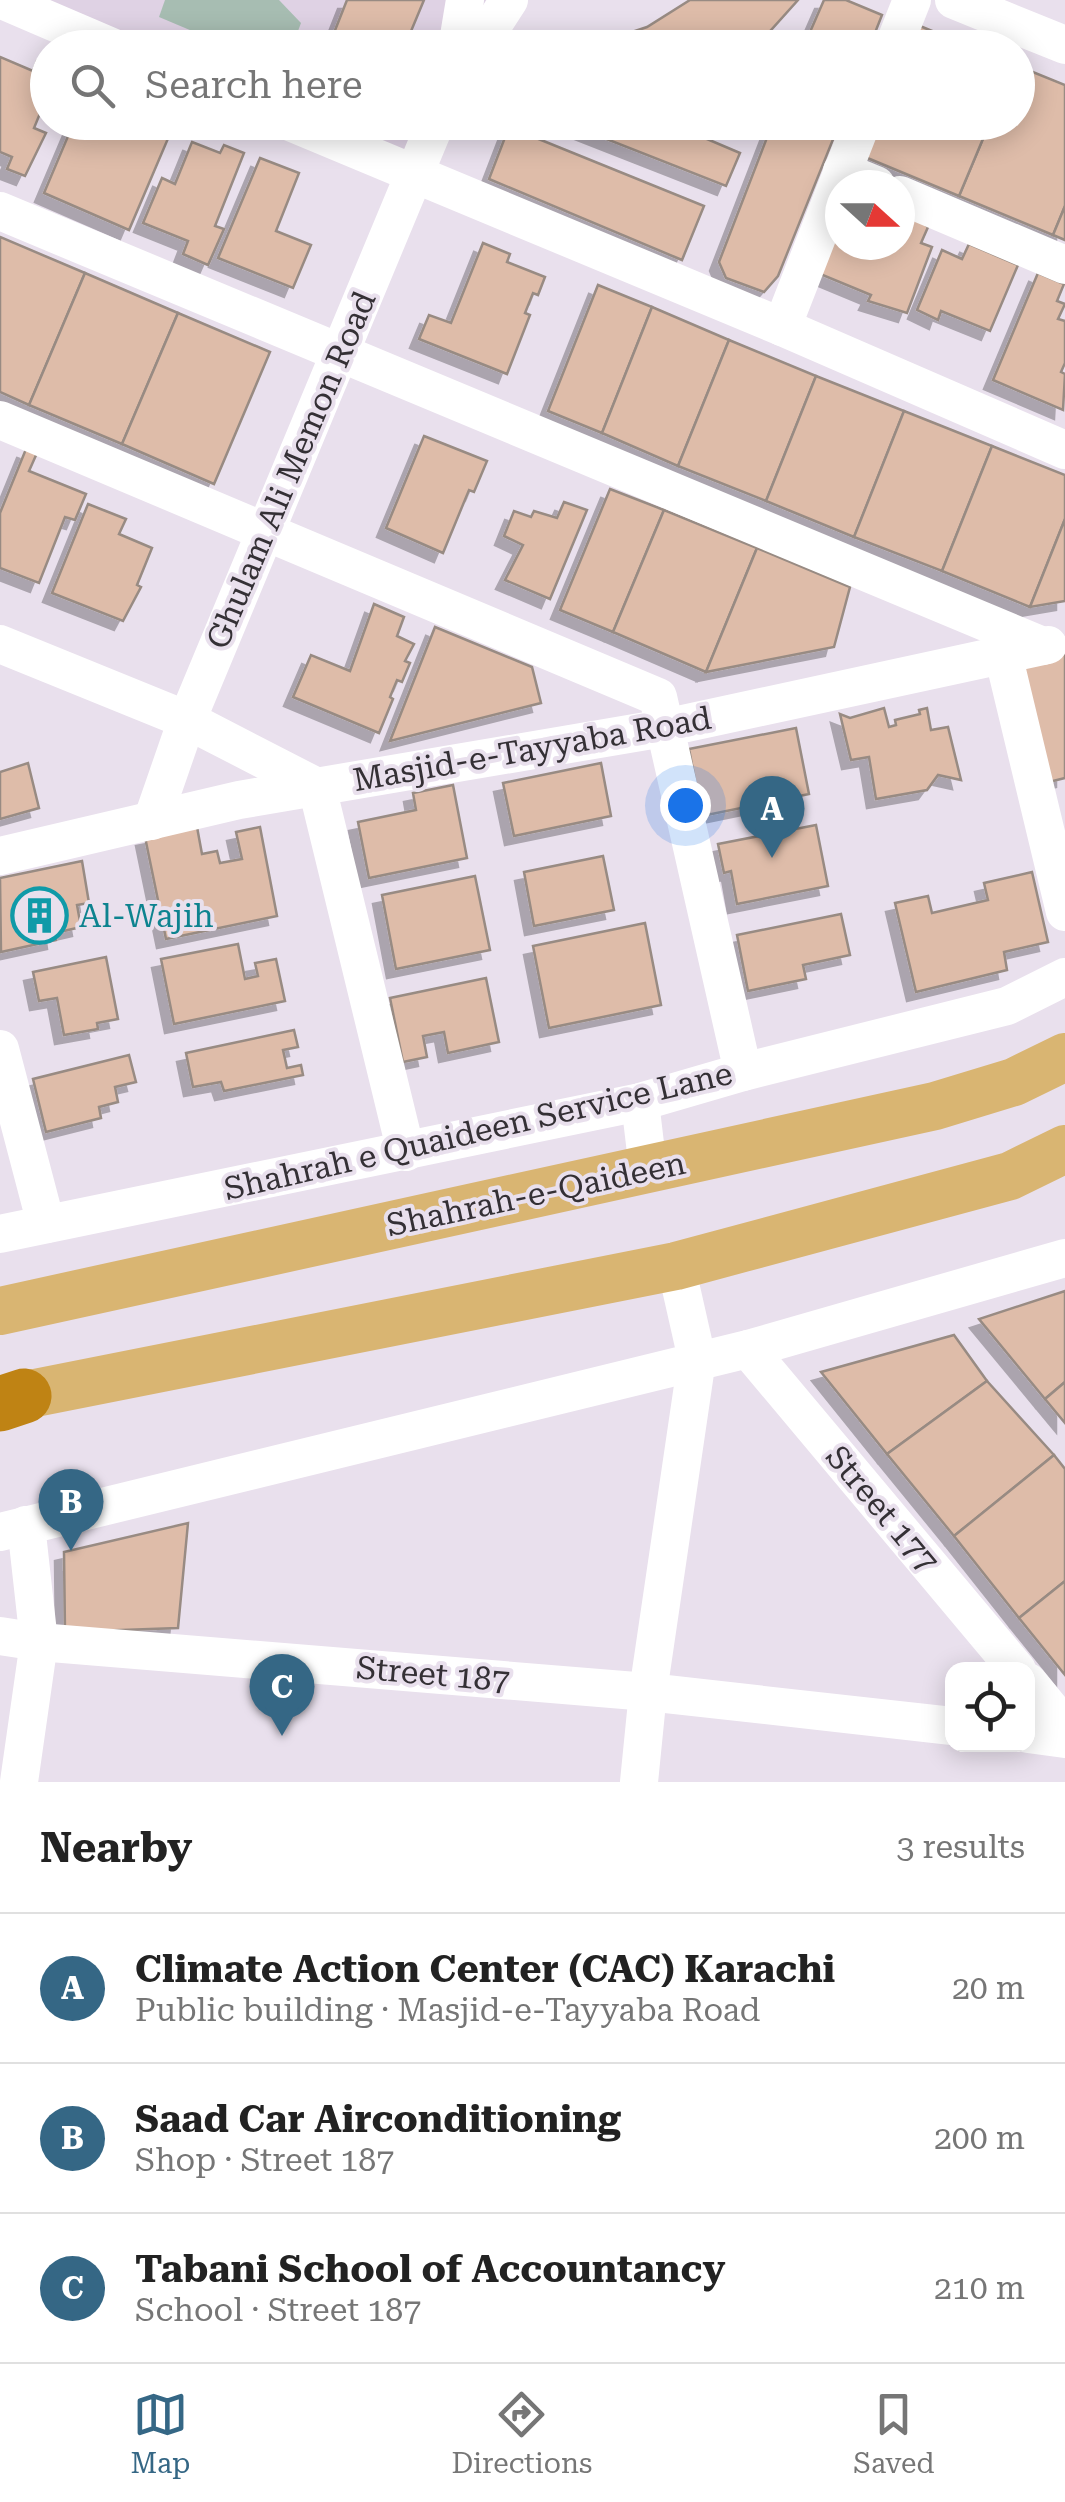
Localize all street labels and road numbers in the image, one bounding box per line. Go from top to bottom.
street label: Ghulam Ali Memon Road [198,286,384,654]
street label: Masjid-e-Tayyaba Road [350,699,714,799]
street label: Shahrah e Quaideen Service Lane [220,1054,736,1208]
street label: Shahrah-e-Qaideen [383,1144,689,1244]
street label: Street 177 [818,1438,946,1580]
street label: Street 187 [355,1648,511,1700]

